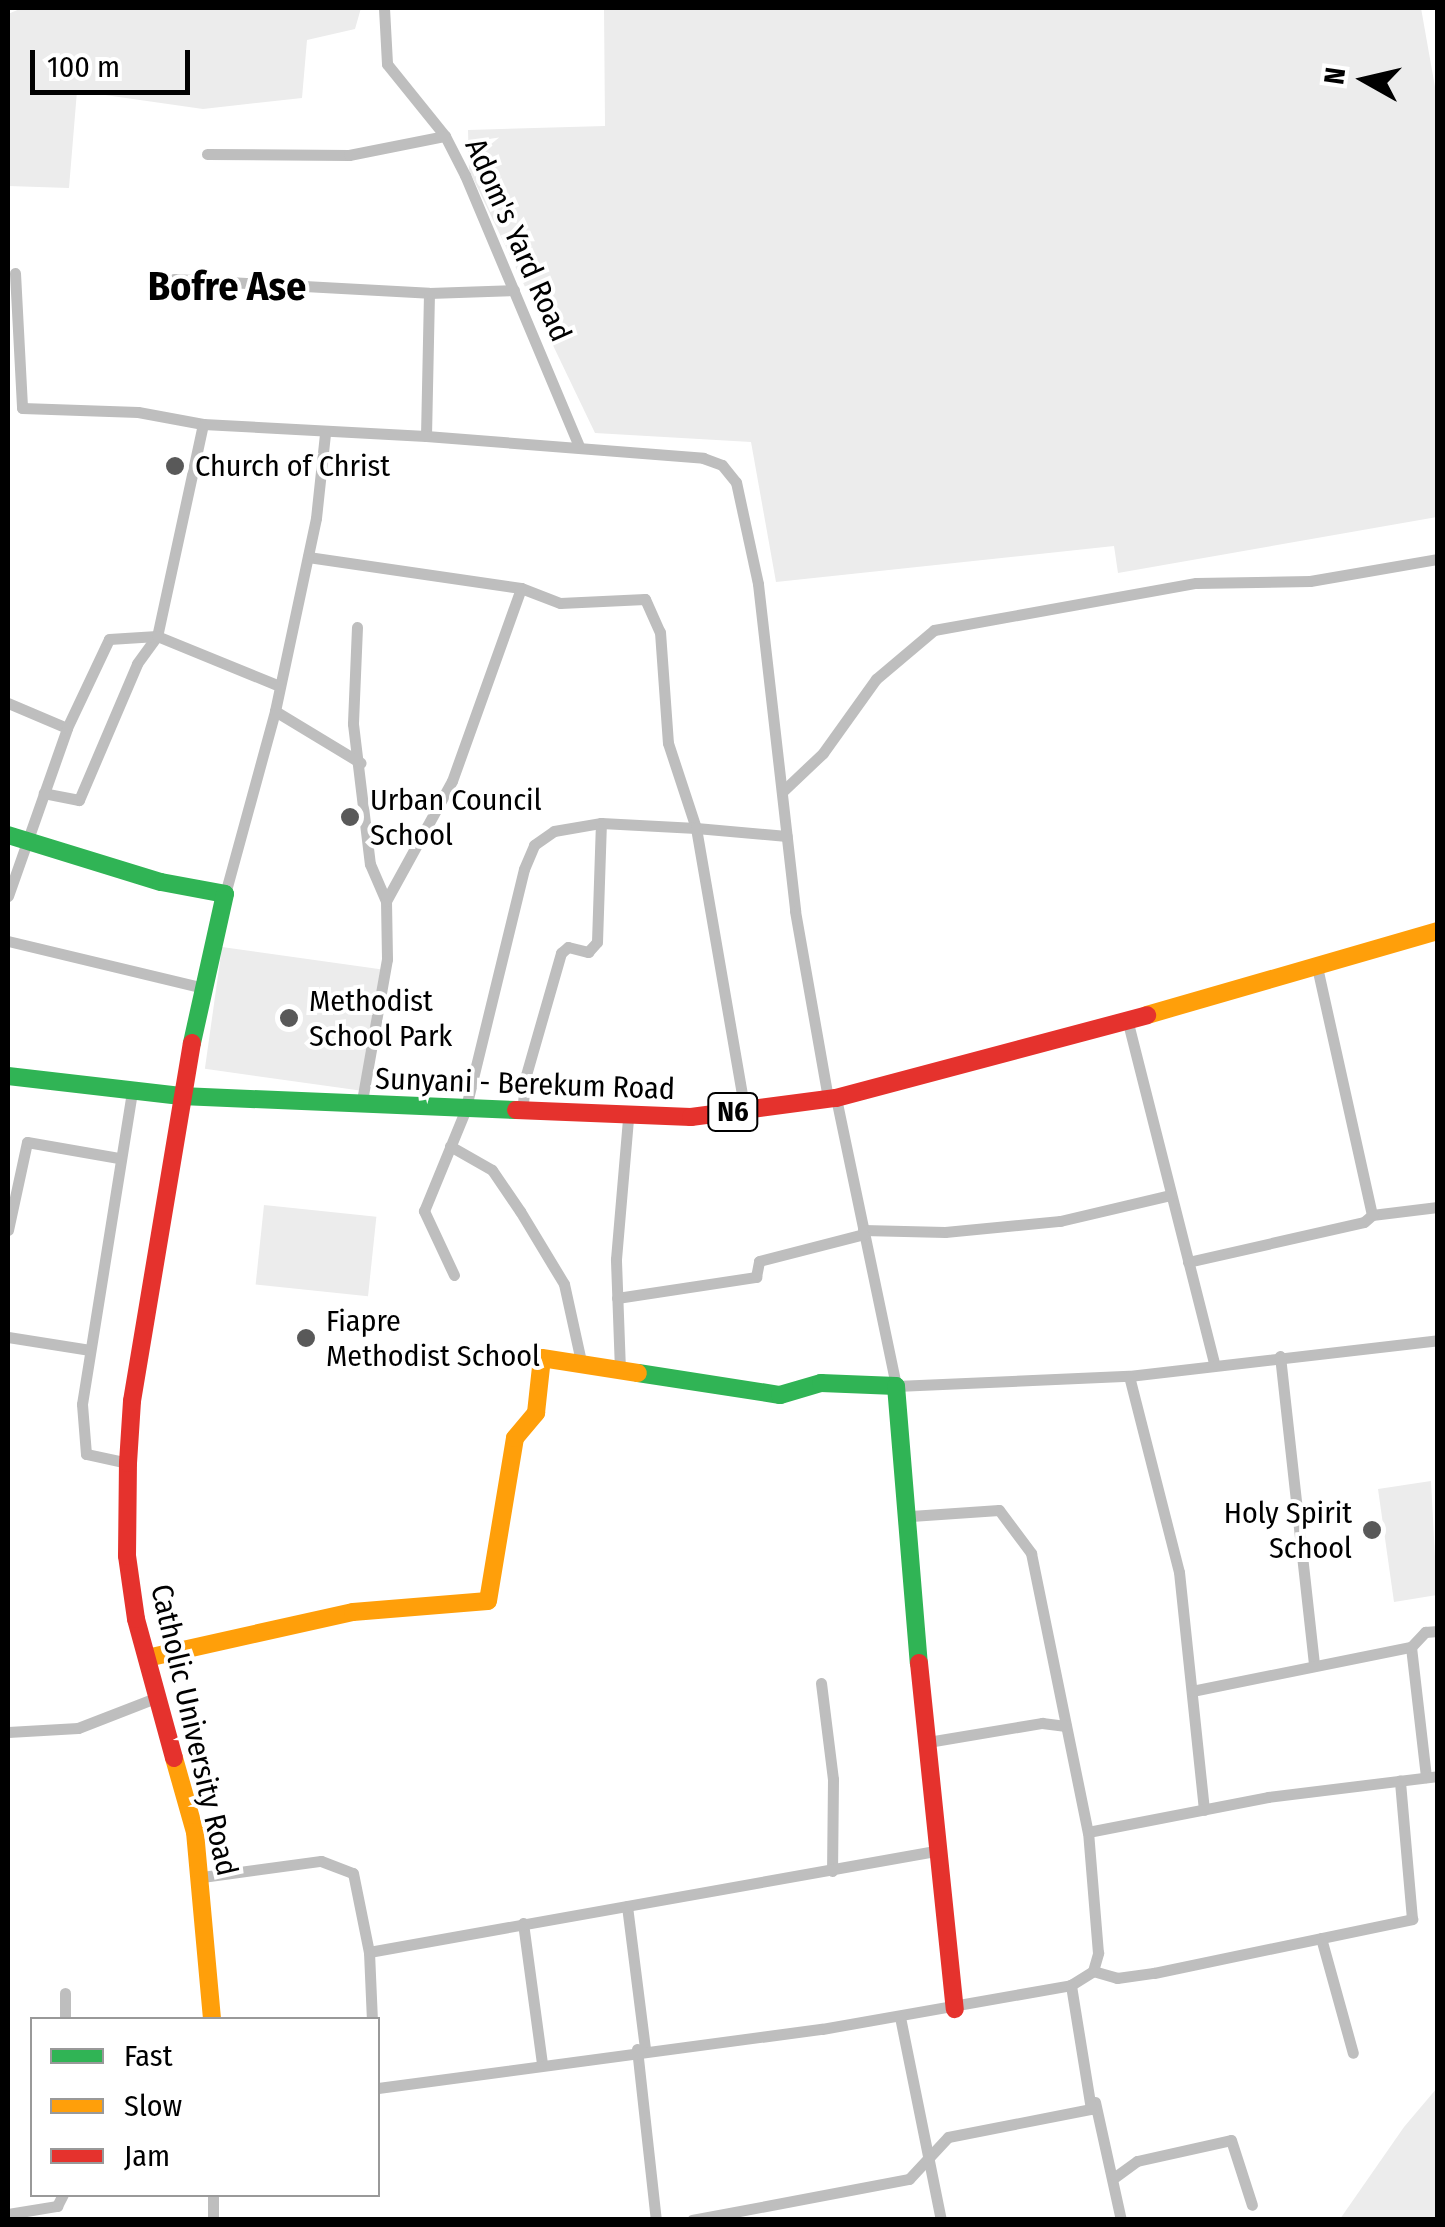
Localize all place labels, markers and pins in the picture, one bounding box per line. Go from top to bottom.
place label: Church of Christ [195,448,390,484]
marker: Church of Christ [164,455,186,477]
place label: Urban Council School [370,782,542,852]
marker: Urban Council School [339,806,361,828]
place label: Methodist School Park [309,983,452,1054]
marker: Methodist School Park [278,1007,300,1029]
place label: Fiapre Methodist School [326,1303,540,1374]
marker: Fiapre Methodist School [295,1327,317,1349]
place label: Holy Spirit School [1224,1495,1352,1566]
marker: Holy Spirit School [1361,1519,1383,1541]

